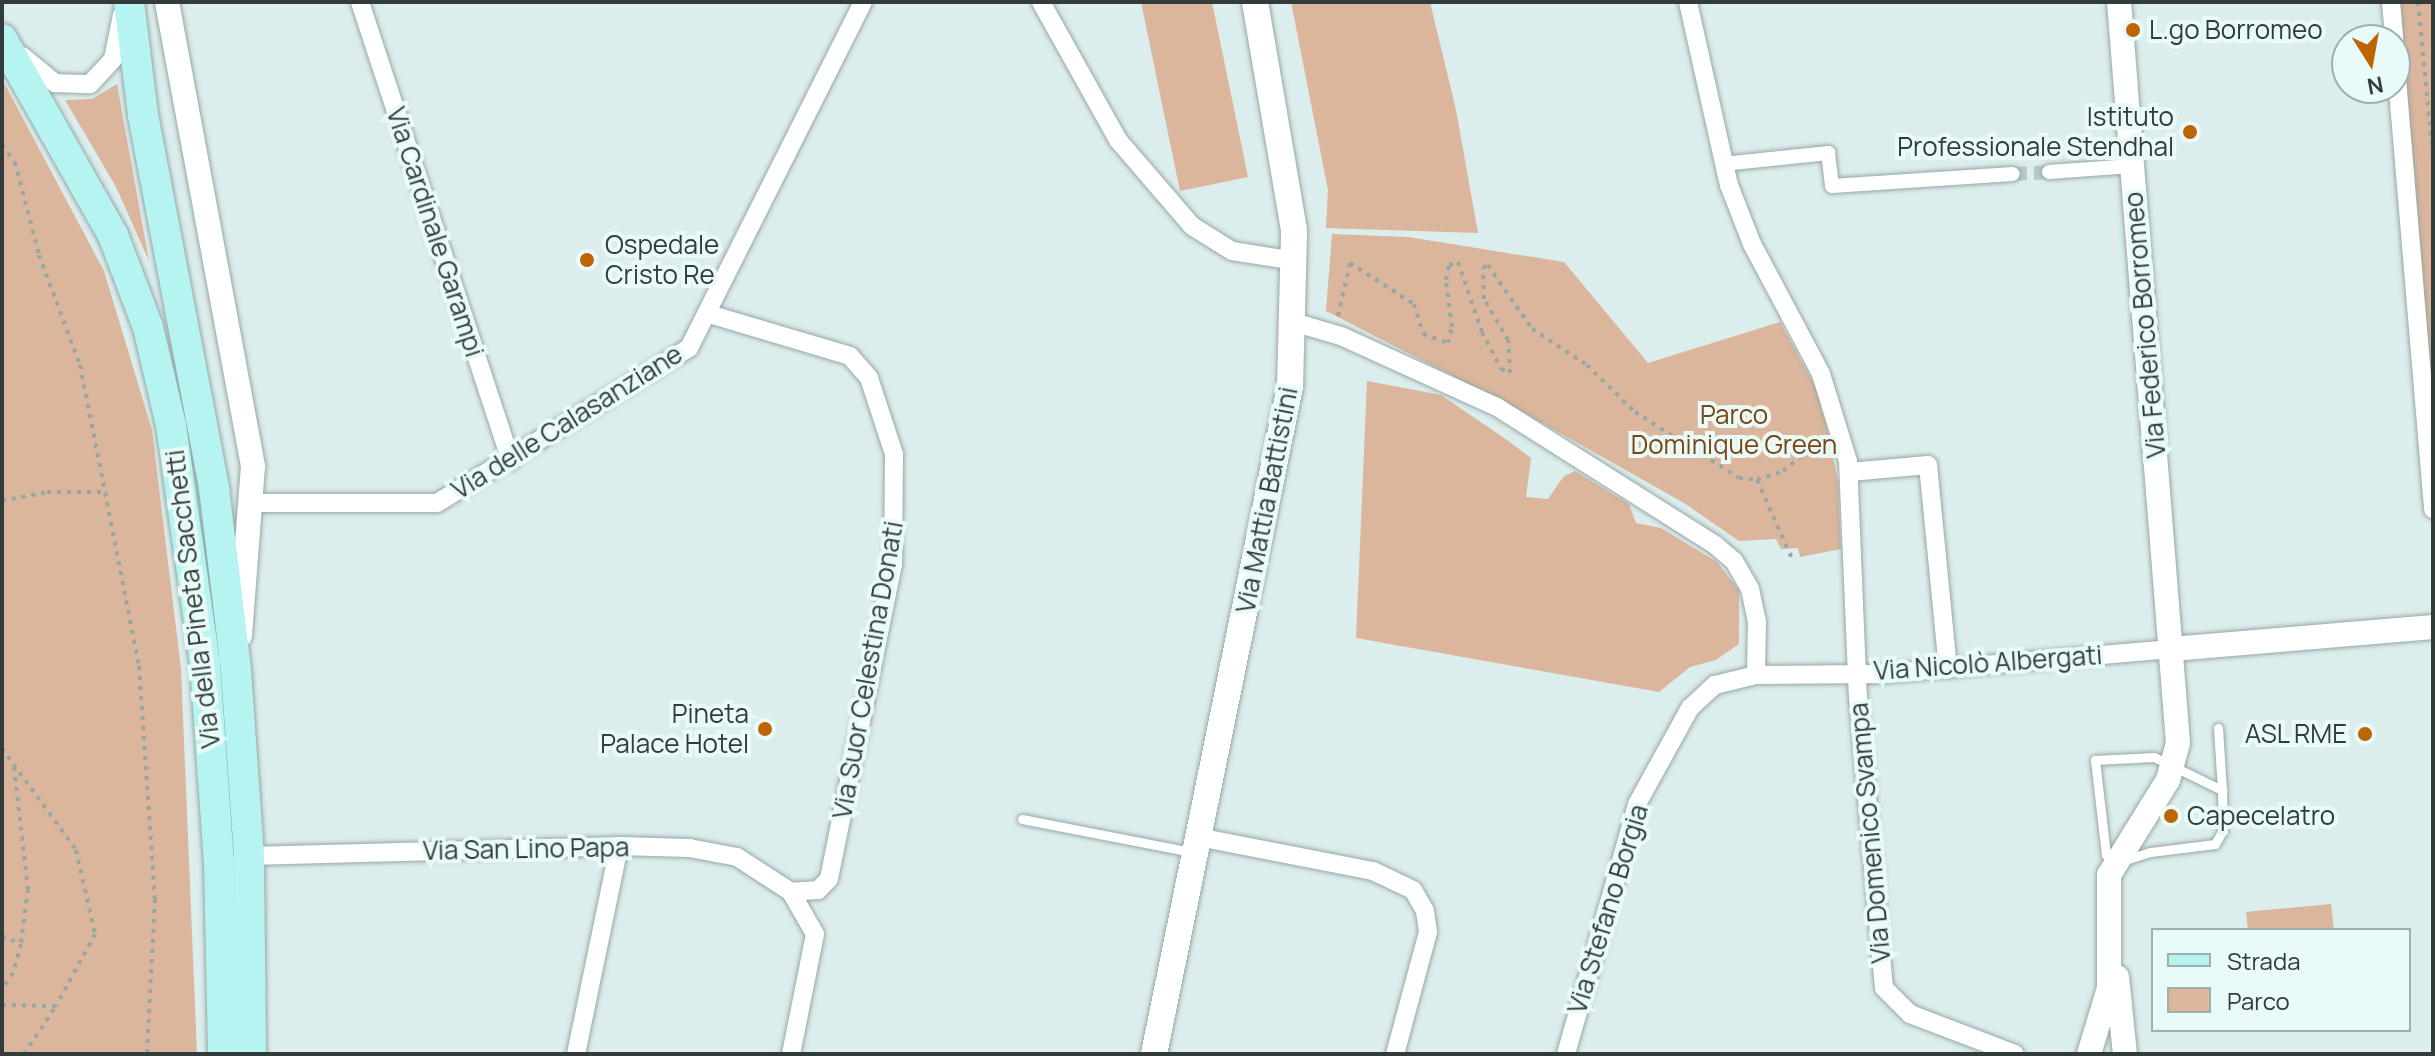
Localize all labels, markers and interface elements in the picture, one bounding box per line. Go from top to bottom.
place label: L.go Borromeo [2149,14,2323,46]
marker: L.go Borromeo [2124,21,2142,39]
north arrow [2331,24,2411,104]
text: N [2365,69,2386,102]
place label: Istituto Professionale Stendhal [1897,101,2174,162]
street label: Via Cardinale Garampi [380,103,490,361]
marker: Istituto Professionale Stendhal [2181,123,2199,141]
street label: Via Federico Borromeo [2118,191,2172,459]
place label: Ospedale Cristo Re [605,229,719,290]
marker: Ospedale Cristo Re [576,249,598,271]
street label: Via delle Calasanziane [446,338,688,506]
street label: Via Mattia Battistini [1230,384,1304,616]
park label: Parco Dominique Green [1631,399,1837,460]
street label: Via della Pineta Sacchetti [159,448,227,750]
street label: Via Suor Celestina Donati [826,519,910,821]
street label: Via Nicolò Albergati [1873,639,2103,687]
place label: Pineta Palace Hotel [600,698,749,760]
street label: Via Domenico Svampa [1843,701,1897,965]
place label: ASL RME [2243,718,2347,750]
marker: Pineta Palace Hotel [756,720,774,738]
marker: ASL RME [2354,723,2376,745]
place label: Capecelatro [2187,800,2335,832]
street label: Via Stefano Borgia [1561,801,1655,1017]
marker: Capecelatro [2162,807,2180,825]
street label: Via San Lino Papa [422,832,630,866]
legend [2151,928,2411,1032]
text: Strada [2227,944,2300,977]
text: Parco [2227,984,2290,1017]

